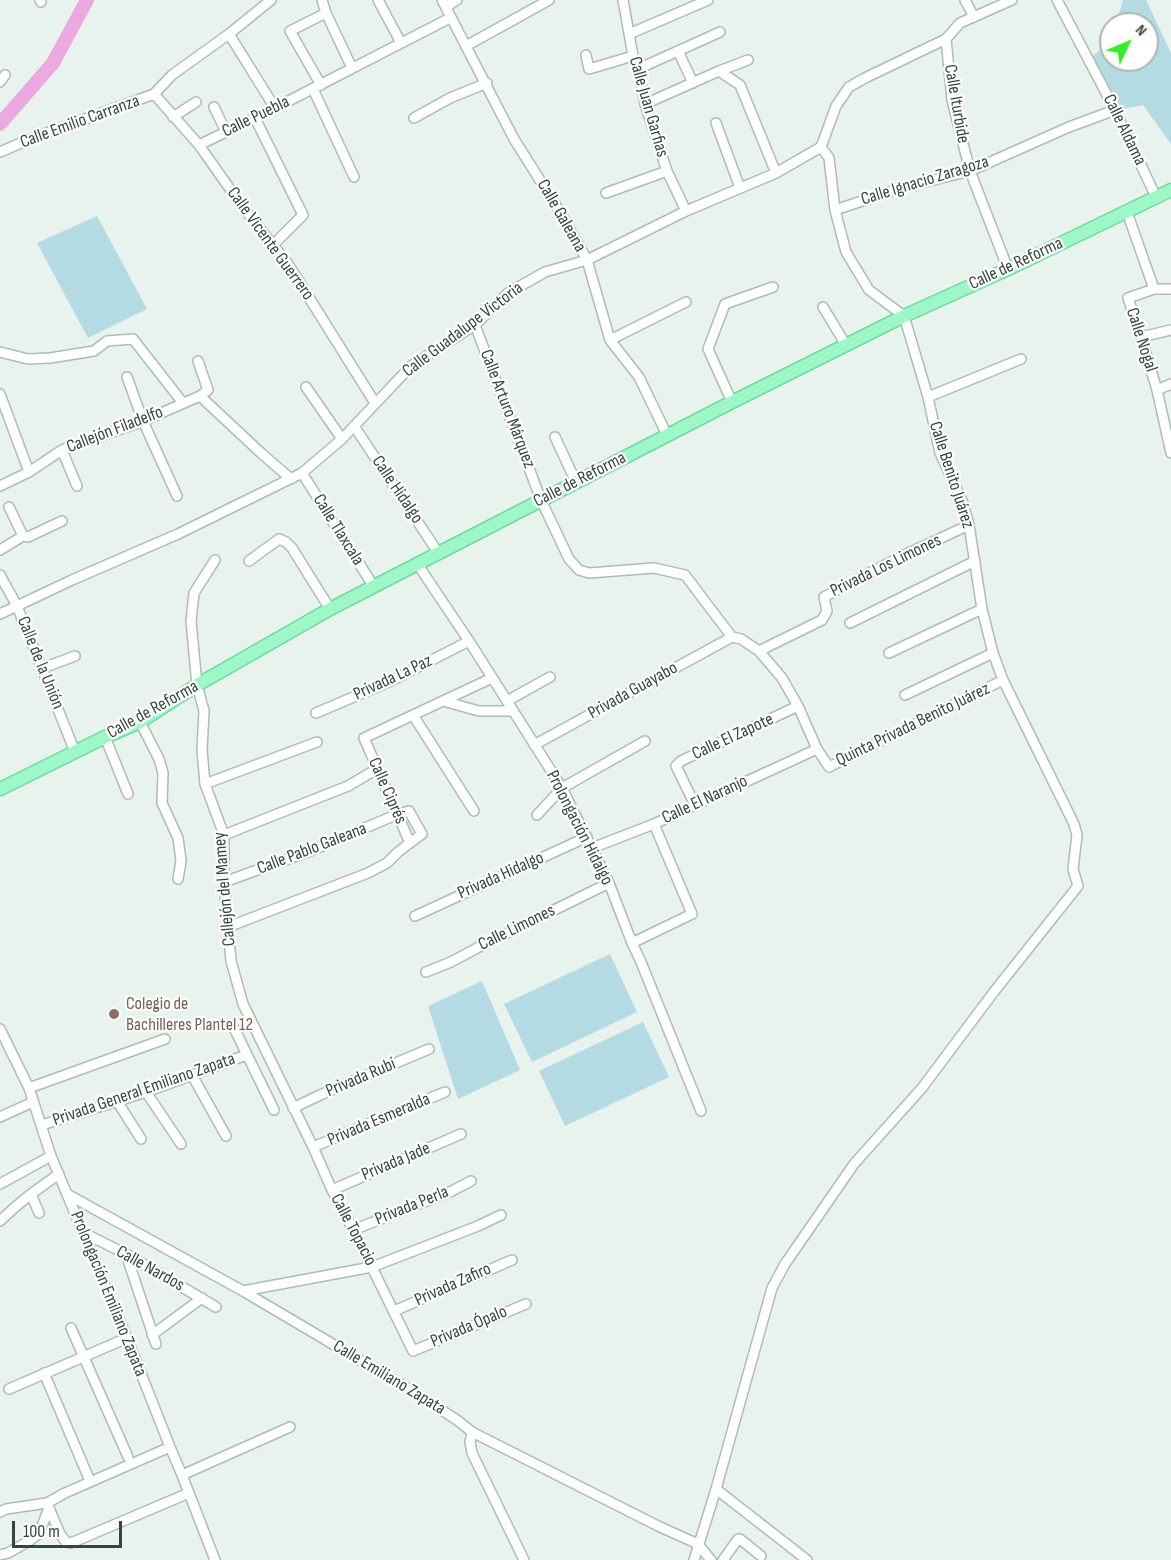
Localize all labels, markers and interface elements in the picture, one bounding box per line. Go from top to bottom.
north arrow [1099,12,1159,72]
text: N [1131,21,1151,40]
street label: Calle Juan Garfias [623,54,673,160]
street label: Calle Iturbide [938,63,974,145]
street label: Calle Emilio Carranza [17,90,143,154]
street label: Calle Puebla [219,91,293,143]
street label: Calle Aldama [1098,91,1150,169]
street label: Calle Ignacio Zaragoza [859,151,991,211]
street label: Calle Galeana [532,176,590,256]
street label: Calle Vicente Guerrero [222,183,318,305]
street label: Calle de Reforma [966,233,1066,295]
street label: Calle Guadalupe Victoria [398,278,528,382]
street label: Calle Nogal [1121,305,1161,375]
street label: Calle Arturo Márquez [475,347,539,471]
street label: Callejón Filadelfo [64,402,166,458]
street label: Calle Benito Juárez [924,419,978,531]
street label: Calle de Reforma [530,447,630,513]
street label: Calle Hidalgo [367,452,427,528]
street label: Calle Tlaxcala [308,490,368,570]
street label: Privada Los Limones [827,530,945,602]
street label: Calle de la Unión [12,614,68,712]
street label: Privada La Paz [350,650,436,706]
street label: Privada Guayabo [585,658,681,724]
street label: Calle de Reforma [104,676,202,744]
street label: Quinta Privada Benito Juárez [833,678,993,772]
street label: Calle El Zapote [689,709,777,765]
street label: Calle Ciprés [363,755,411,827]
street label: Prolongación Hidalgo [541,767,617,889]
street label: Calle El Naranjo [659,771,751,829]
street label: Calle Pablo Galeana [254,818,370,880]
street label: Callejón del Mamey [209,831,241,947]
street label: Privada Hidalgo [455,847,547,905]
street label: Calle Limones [475,900,559,956]
place label: Colegio de Bachilleres Plantel 12 [126,993,253,1036]
marker: Colegio de Bachilleres Plantel 12 [107,1007,121,1021]
street label: Privada General Emiliano Zapata [50,1049,238,1131]
street label: Privada Rubí [323,1054,399,1102]
street label: Privada Esmeralda [324,1089,434,1151]
street label: Privada Jade [358,1138,434,1186]
street label: Privada Perla [372,1182,452,1230]
street label: Calle Topacio [325,1190,381,1270]
street label: Prolongación Emiliano Zapata [65,1208,151,1380]
street label: Calle Nardos [112,1241,188,1297]
street label: Privada Zafiro [411,1259,495,1311]
street label: Privada Ópalo [427,1301,511,1353]
street label: Calle Emiliano Zapata [329,1336,449,1420]
scale bar [15,1509,124,1547]
text: 100 m [23,1521,60,1542]

